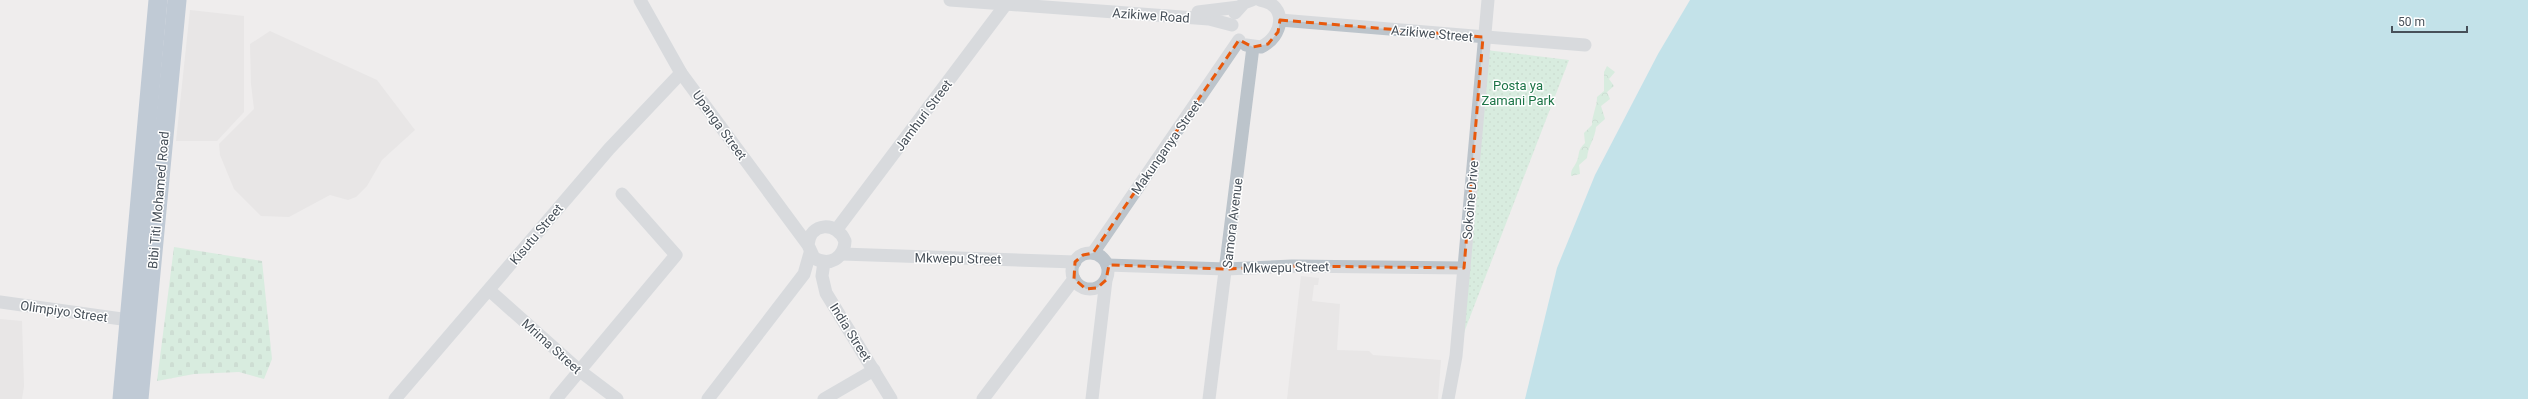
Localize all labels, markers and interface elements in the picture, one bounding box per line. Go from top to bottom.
street label: Azikiwe Road [1112,5,1190,26]
scale bar [2392,8,2467,34]
text: 50 m [2398,15,2425,29]
street label: Azikiwe Street [1390,22,1474,45]
street label: Jamhuri Street [892,77,955,154]
park label: Posta ya Zamani Park [1481,78,1555,108]
street label: Upanga Street [689,88,750,163]
street label: Makunganya Street [1128,97,1205,197]
street label: Bibi Titi Mohamed Road [145,131,172,269]
street label: Sokoine Drive [1460,160,1481,240]
street label: Samora Avenue [1220,177,1245,269]
street label: Kisutu Street [507,201,566,268]
street label: Mkwepu Street [915,250,1001,267]
street label: Mkwepu Street [1243,259,1329,276]
street label: Olimpiyo Street [19,298,109,325]
street label: India Street [827,300,874,364]
street label: Mrima Street [519,316,585,377]

